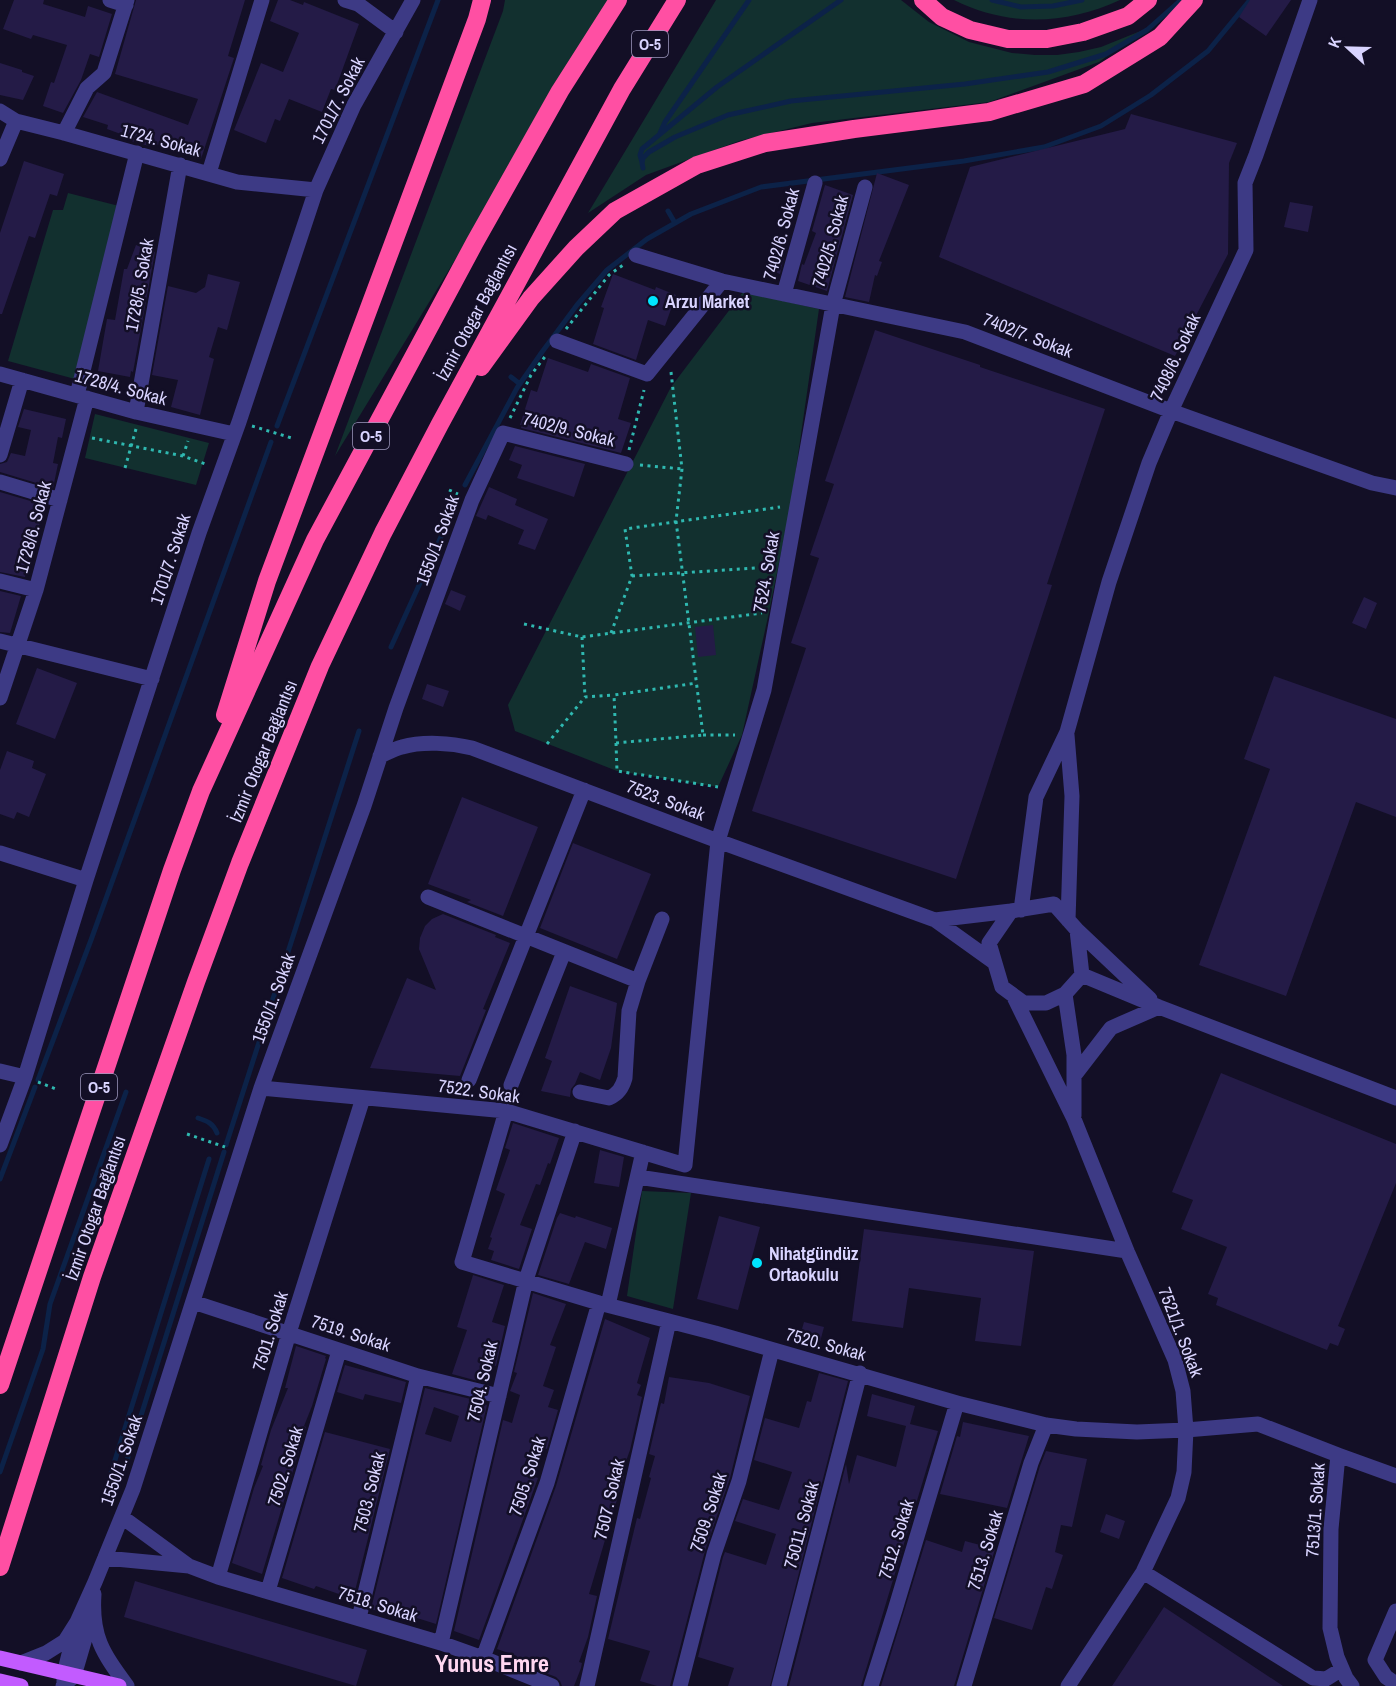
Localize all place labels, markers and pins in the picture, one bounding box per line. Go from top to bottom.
place label: Arzu Market [665,289,750,314]
marker: Arzu Market [646,294,660,308]
place label: Nihatgündüz Ortaokulu [769,1241,859,1287]
marker: Nihatgündüz Ortaokulu [750,1256,764,1270]

